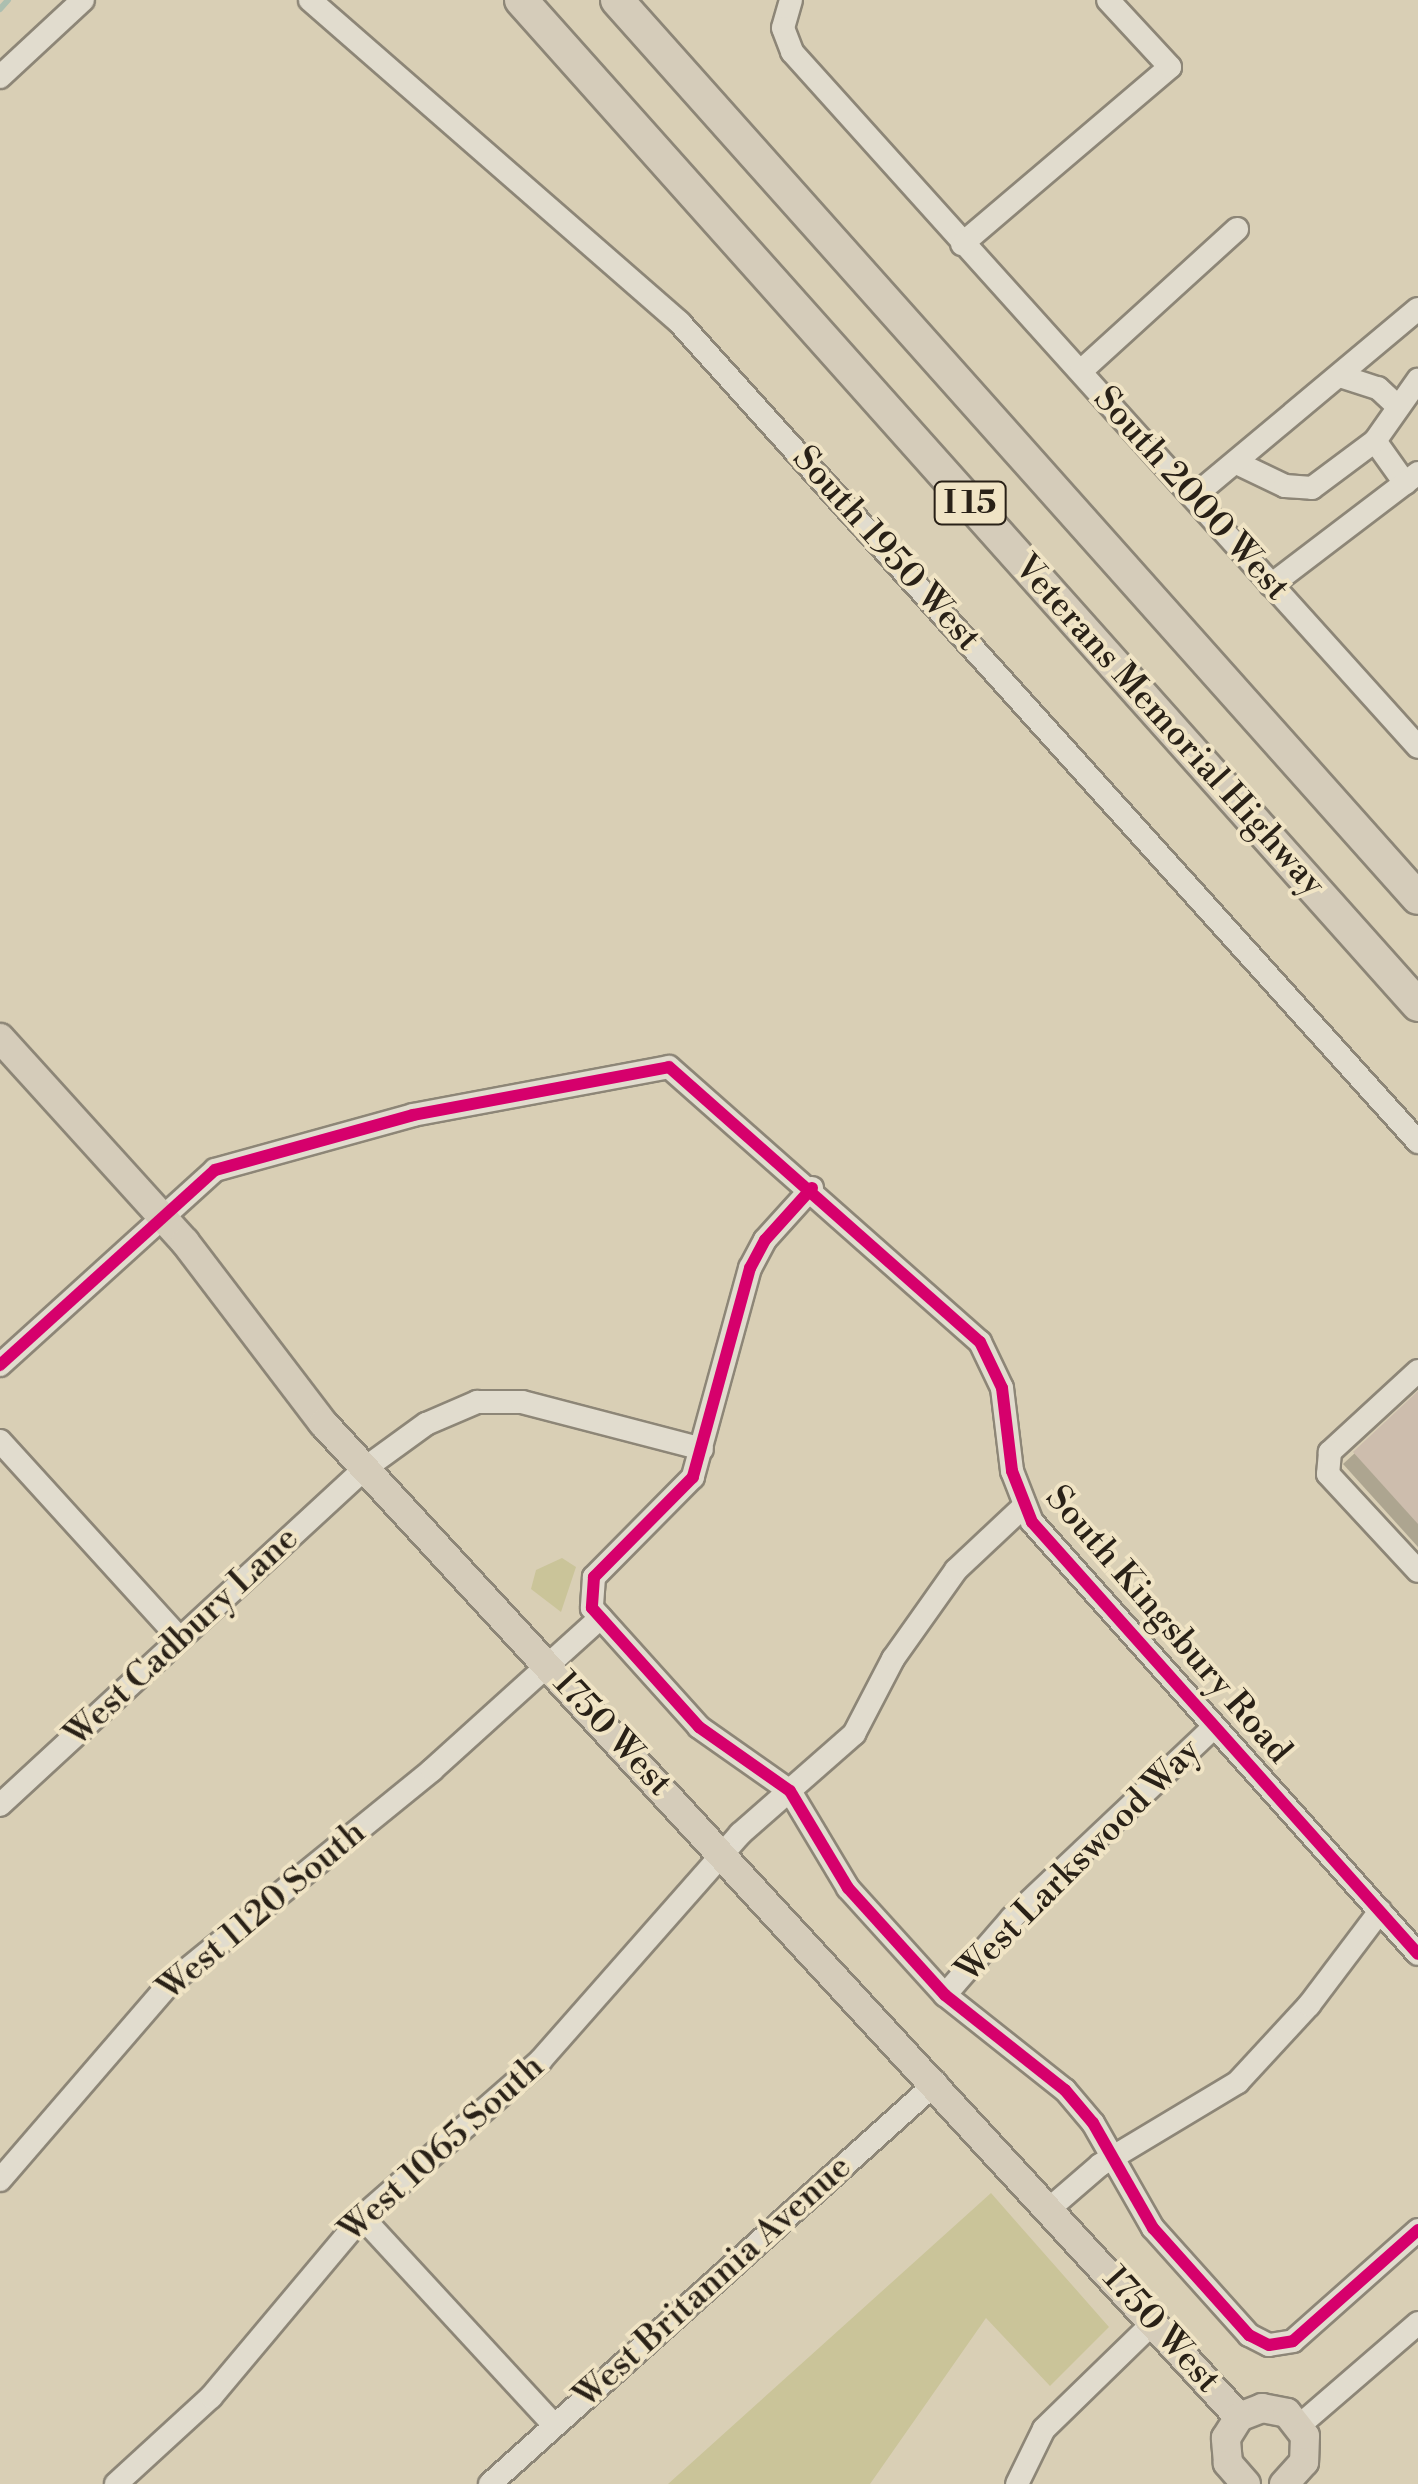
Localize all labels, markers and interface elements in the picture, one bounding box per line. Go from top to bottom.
street label: South 2000 West [1084,379,1298,609]
street label: South 1950 West [783,438,989,660]
road number: I 15 [932,476,1008,530]
street label: Veterans Memorial Highway [1005,547,1333,905]
street label: South Kingsbury Road [1036,1478,1300,1772]
street label: West Cadbury Lane [57,1518,307,1756]
street label: 1750 West [544,1663,680,1805]
street label: West Larkswood Way [948,1730,1210,1992]
street label: West 1120 South [150,1812,374,2010]
street label: West 1065 South [331,2046,553,2252]
street label: West Britannia Avenue [566,2147,860,2417]
street label: 1750 West [1094,2258,1228,2402]

